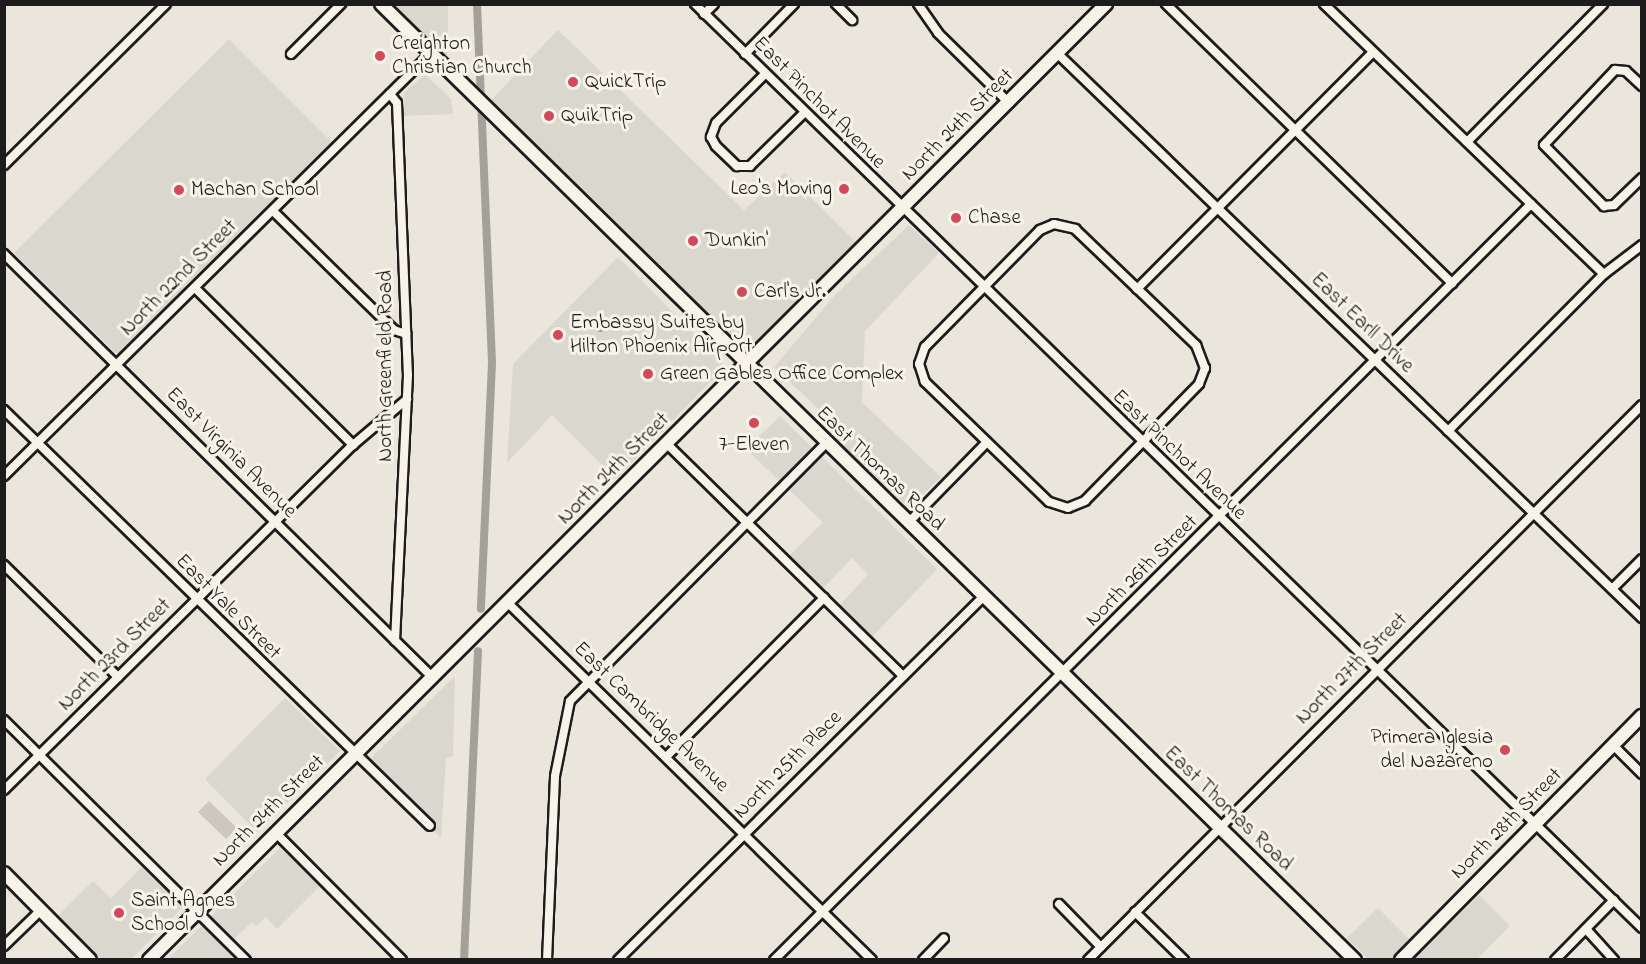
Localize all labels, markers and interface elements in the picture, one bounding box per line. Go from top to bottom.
place label: Creighton Christian Church [392,31,532,81]
street label: East Pinchot Avenue [747,31,891,175]
marker: Creighton Christian Church [373,49,387,63]
street label: North 24th Street [897,64,1019,186]
place label: QuickTrip [585,69,667,95]
marker: QuickTrip [566,75,580,89]
place label: QuikTrip [561,103,633,129]
marker: QuikTrip [542,109,556,123]
place label: Leo's Moving [730,176,832,202]
place label: Machan School [191,177,319,203]
marker: Leo's Moving [837,182,851,196]
marker: Machan School [172,183,186,197]
place label: Chase [968,205,1021,231]
marker: Chase [949,211,963,225]
street label: North 22nd Street [115,214,243,342]
place label: Dunkin' [705,228,768,254]
marker: Dunkin' [686,234,700,248]
street label: East Earll Drive [1305,267,1419,379]
street label: North Greenfield Road [373,270,399,462]
place label: Carl's Jr. [754,279,826,305]
marker: Carl's Jr. [735,285,749,299]
place label: Embassy Suites by Hilton Phoenix Airport [570,310,752,360]
marker: Embassy Suites by Hilton Phoenix Airport [551,328,565,342]
place label: Green Gables Office Complex [660,361,904,387]
marker: Green Gables Office Complex [641,367,655,381]
street label: East Virginia Avenue [160,382,302,524]
street label: East Pinchot Avenue [1106,384,1252,526]
street label: East Thomas Road [810,401,950,537]
street label: North 24th Street [553,408,675,530]
marker: 7-Eleven [747,416,761,430]
place label: 7-Eleven [719,432,789,458]
street label: North 26th Street [1080,509,1204,633]
street label: East Yale Street [170,549,286,665]
street label: North 23rd Street [53,593,177,717]
street label: North 27th Street [1291,608,1413,730]
street label: East Cambridge Avenue [568,636,734,798]
street label: North 25th Place [728,705,848,825]
place label: Primera Iglesia del Nazareno [1371,725,1493,775]
street label: East Thomas Road [1158,741,1298,877]
marker: Primera Iglesia del Nazareno [1498,743,1512,757]
street label: North 24th Street [208,750,330,872]
street label: North 28th Street [1446,763,1568,885]
place label: Saint Agnes School [131,888,235,938]
marker: Saint Agnes School [112,906,126,920]

